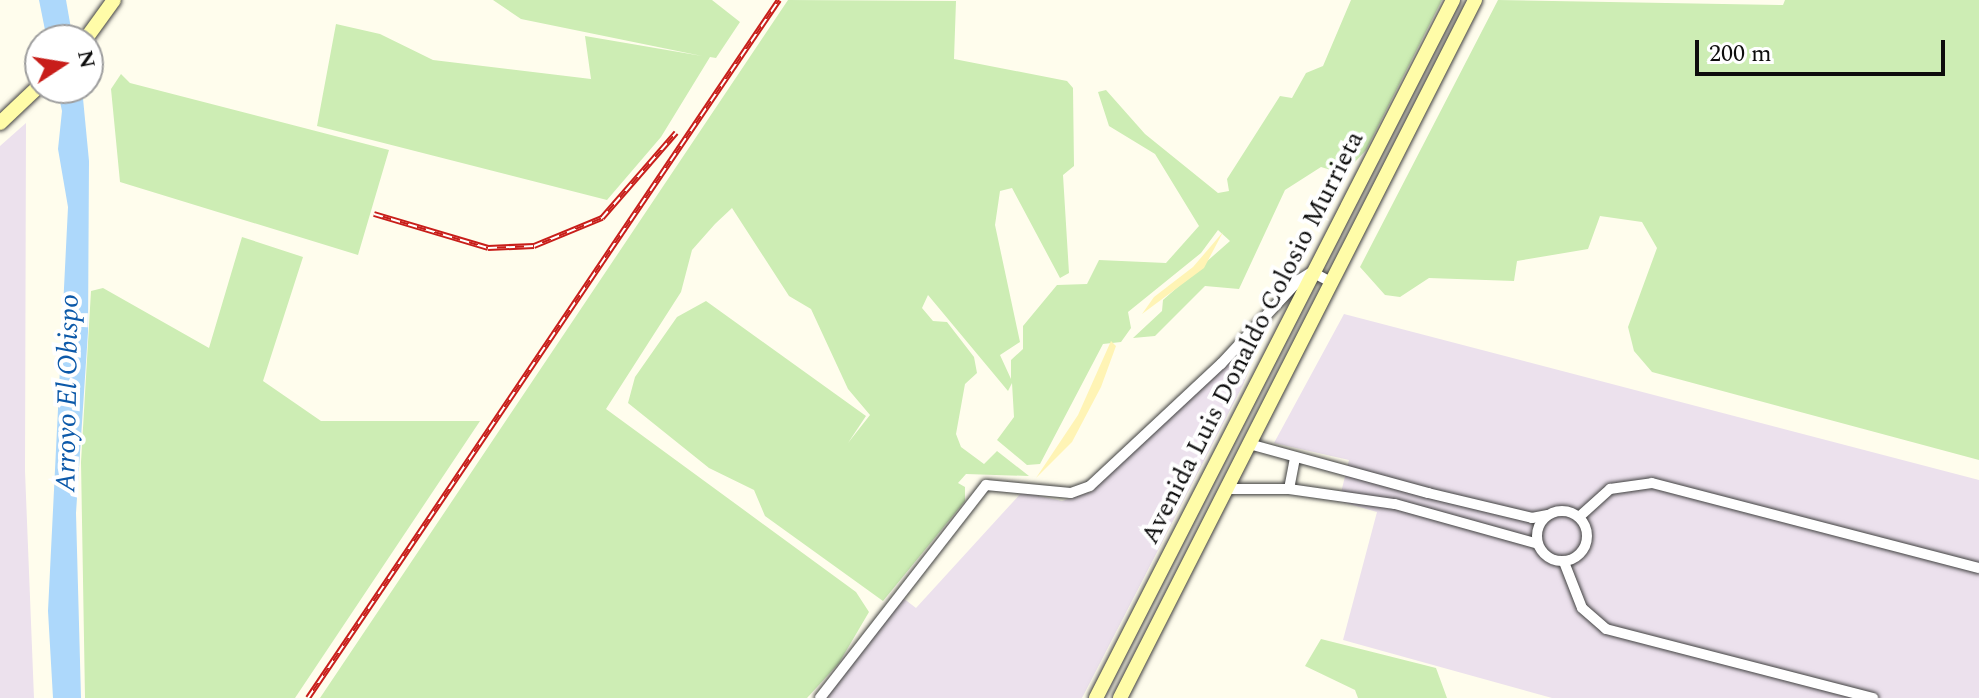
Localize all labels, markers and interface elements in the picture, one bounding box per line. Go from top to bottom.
north arrow [24,24,104,104]
scale bar [1699,24,1949,74]
text: 200 m [1709,36,1772,72]
text: N [68,47,104,72]
street label: Avenida Luis Donaldo Colosio Murrieta [1135,126,1371,550]
water label: Arroyo El Obispo [49,294,87,492]

